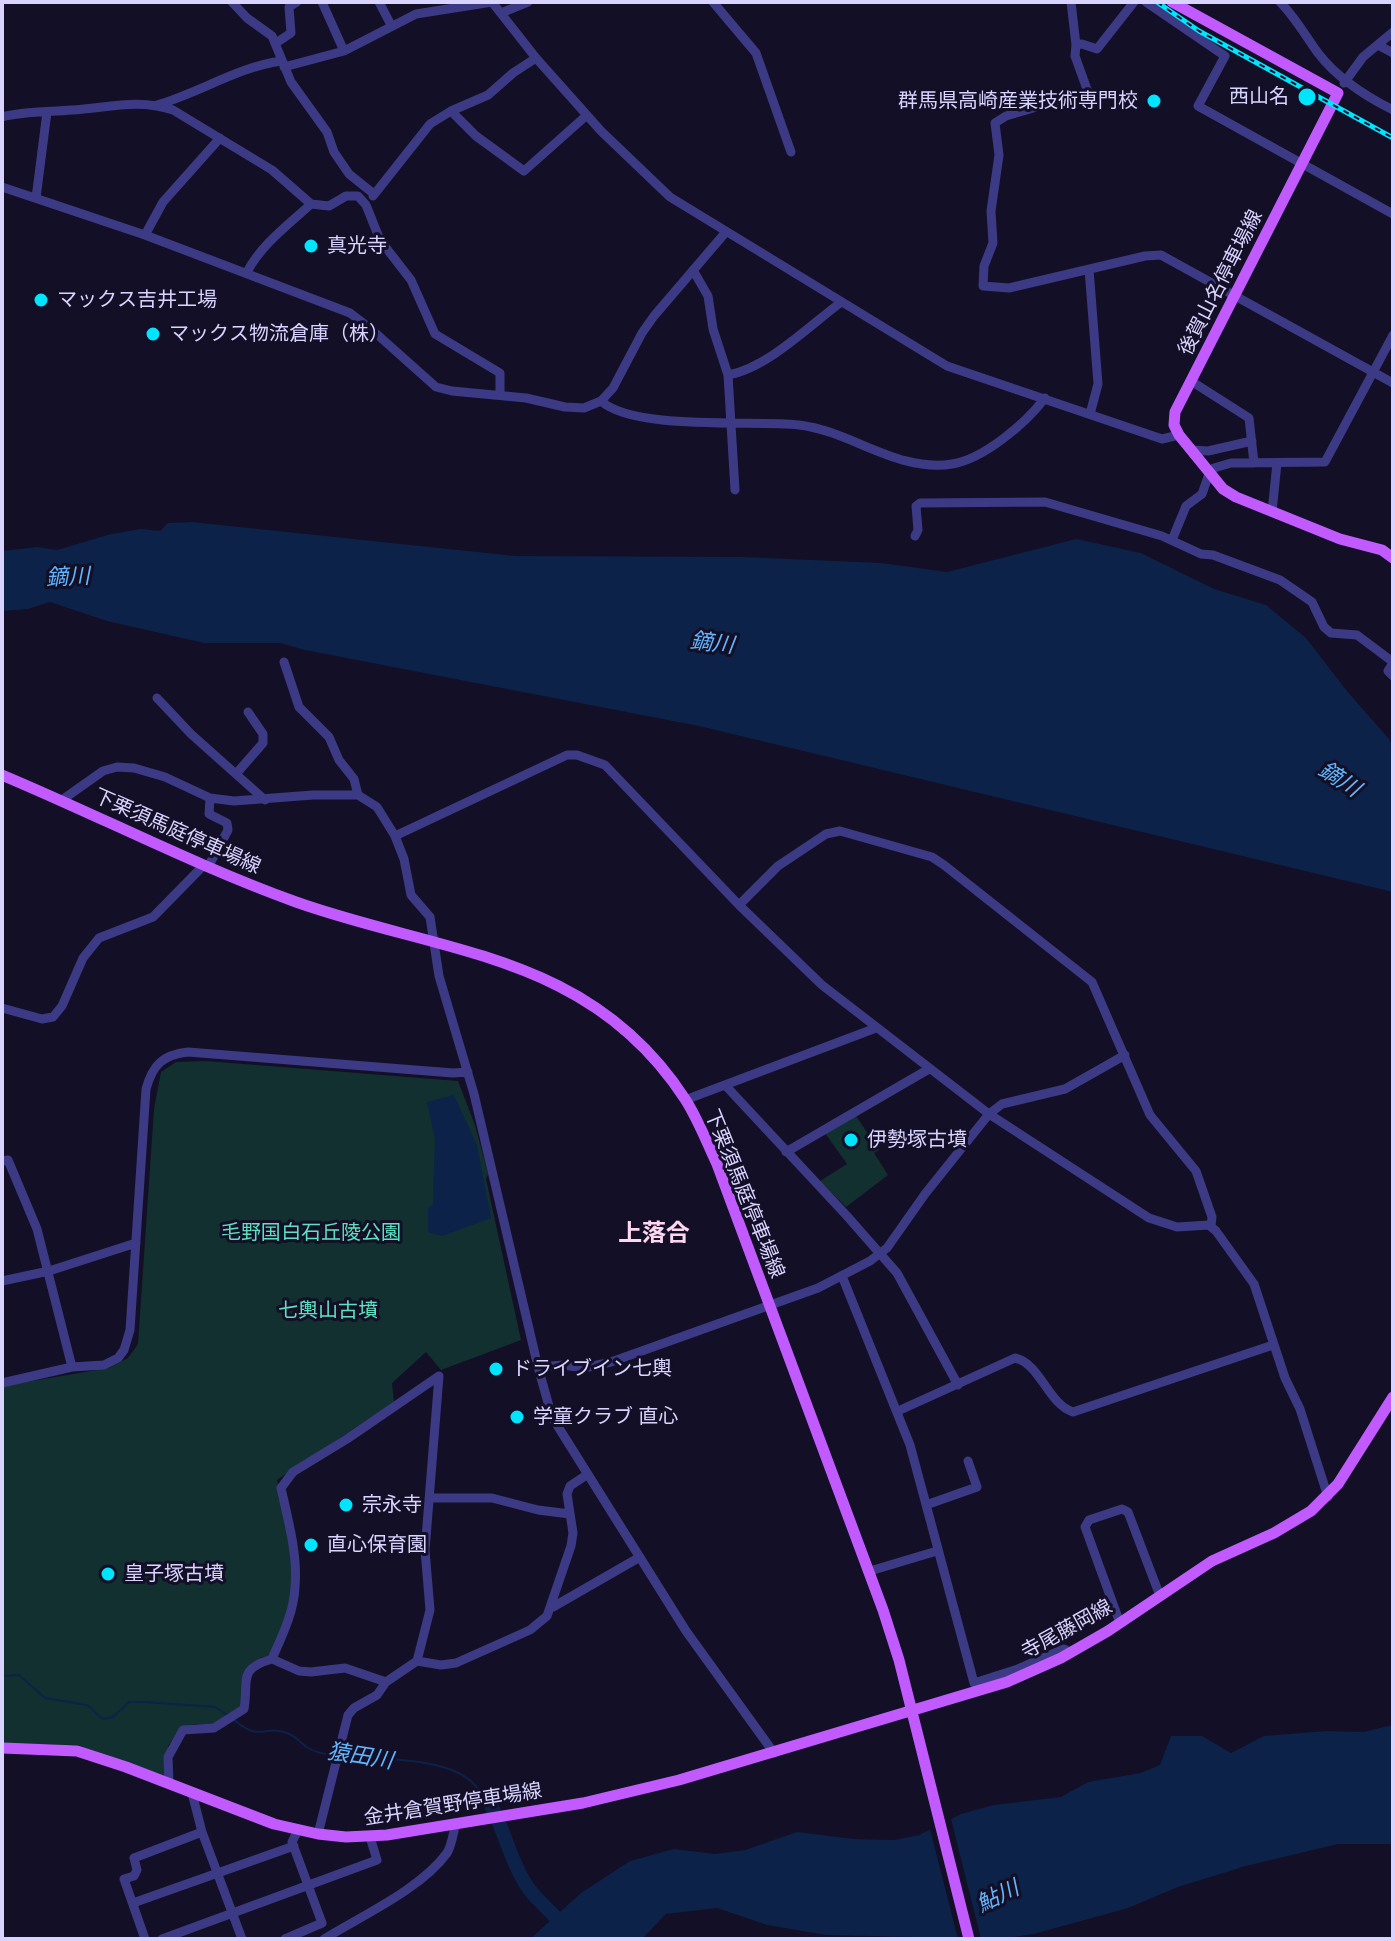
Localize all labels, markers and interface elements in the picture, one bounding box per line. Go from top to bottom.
place label: 西山名 [1229,85,1289,109]
marker: 西山名 [1296,86,1318,108]
place label: 群馬県高崎産業技術専門校 [898,89,1138,113]
marker: 群馬県高崎産業技術専門校 [1145,92,1163,110]
street label: 後賀山名停車場線 [1174,206,1268,360]
place label: 真光寺 [327,234,387,258]
marker: 真光寺 [302,237,320,255]
place label: マックス吉井工場 [57,288,217,312]
marker: マックス吉井工場 [32,291,50,309]
place label: マックス物流倉庫（株） [169,322,389,346]
marker: マックス物流倉庫（株） [144,325,162,343]
water label: 鏑川 [45,564,91,592]
water label: 鏑川 [689,628,735,660]
water label: 鏑川 [1313,757,1365,803]
street label: 下栗須馬庭停車場線 [90,784,264,880]
street label: 下栗須馬庭停車場線 [699,1106,789,1282]
place label: 伊勢塚古墳 [867,1128,967,1152]
marker: 伊勢塚古墳 [842,1131,860,1149]
district label: 上落合 [618,1220,690,1248]
park label: 毛野国白石丘陵公園 [221,1221,401,1245]
park label: 七輿山古墳 [278,1299,378,1323]
place label: ドライブイン七輿 [512,1357,672,1381]
marker: ドライブイン七輿 [487,1360,505,1378]
place label: 学童クラブ 直心 [533,1405,678,1429]
marker: 学童クラブ 直心 [508,1408,526,1426]
place label: 宗永寺 [362,1493,422,1517]
marker: 宗永寺 [337,1496,355,1514]
place label: 直心保育園 [327,1533,427,1557]
marker: 直心保育園 [302,1536,320,1554]
place label: 皇子塚古墳 [124,1562,224,1586]
marker: 皇子塚古墳 [99,1565,117,1583]
street label: 寺尾藤岡線 [1017,1595,1117,1665]
water label: 猿田川 [325,1739,395,1775]
street label: 金井倉賀野停車場線 [362,1779,544,1831]
water label: 鮎川 [972,1875,1024,1919]

